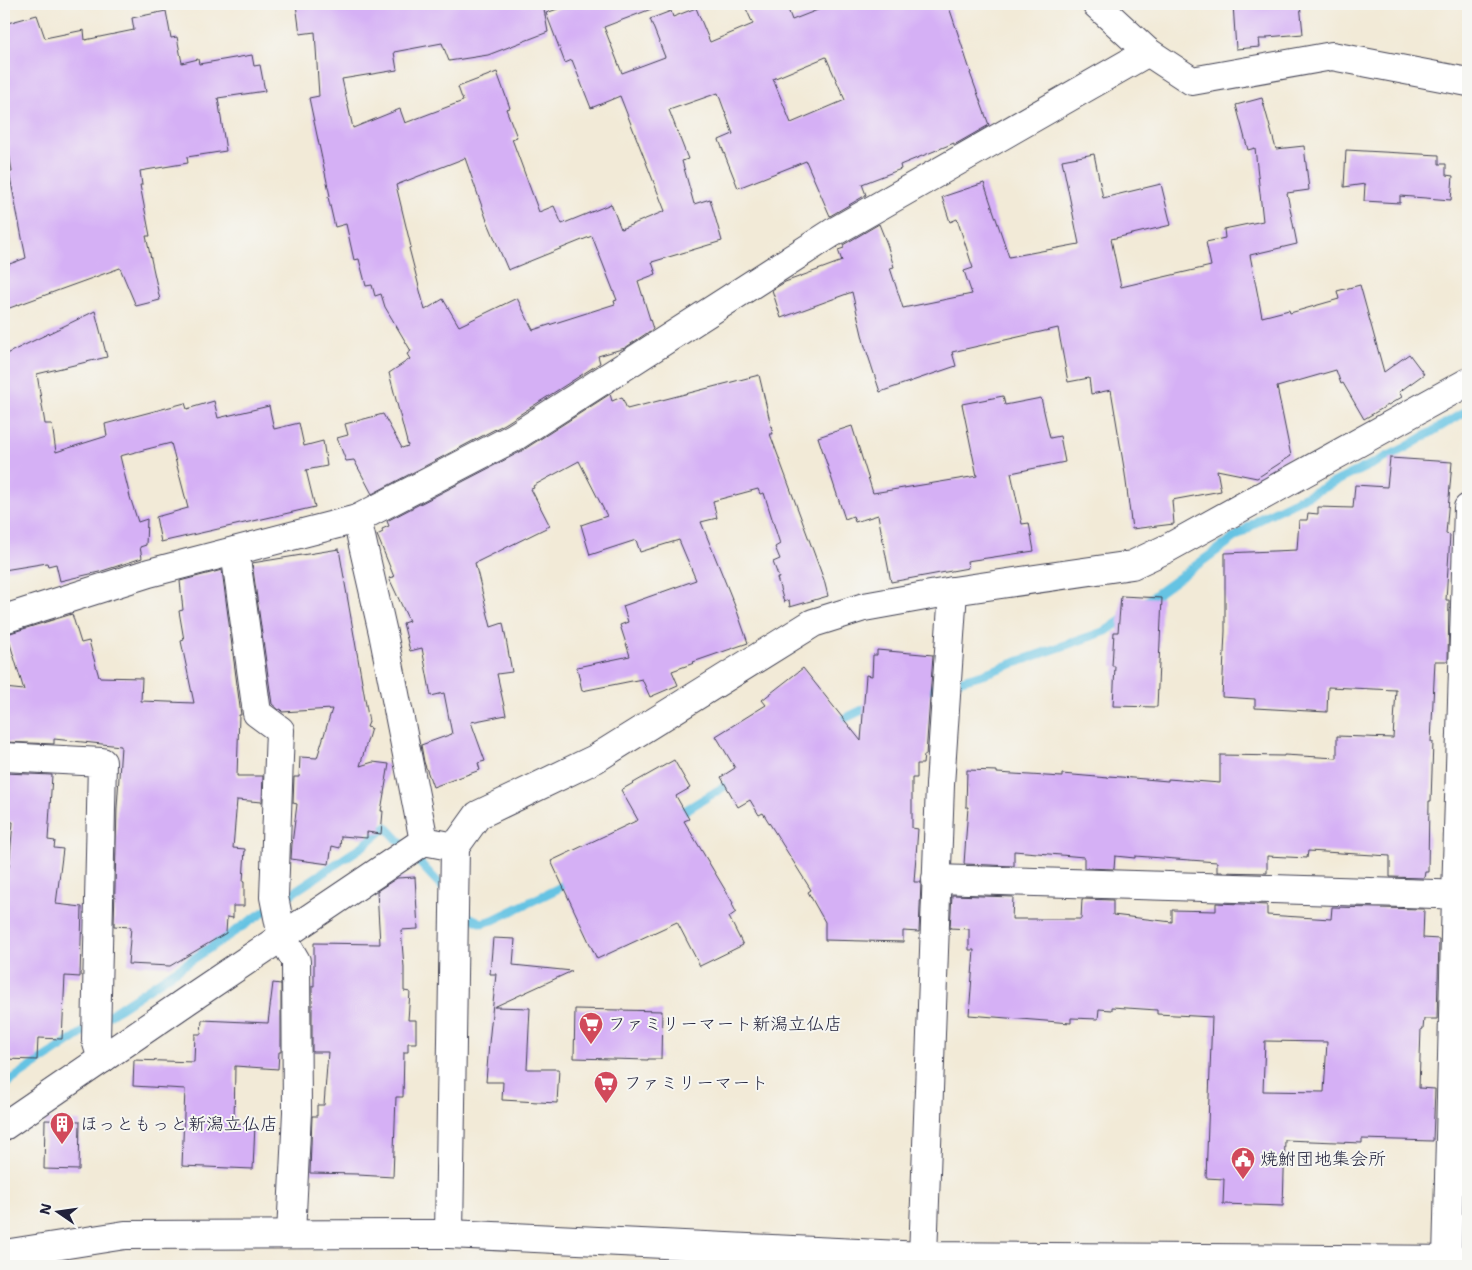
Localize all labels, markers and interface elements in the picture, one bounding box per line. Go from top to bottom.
supermarket icon: ファミリーマート新潟立仏店 [578,1011,604,1045]
place label: ファミリーマート新潟立仏店 [608,1012,842,1036]
supermarket icon: ファミリーマート [593,1070,619,1104]
place label: ファミリーマート [624,1071,768,1095]
building icon: ほっともっと新潟立仏店 [49,1111,75,1145]
place label: ほっともっと新潟立仏店 [80,1112,278,1136]
public building icon: 焼鮒団地集会所 [1230,1146,1256,1180]
place label: 焼鮒団地集会所 [1260,1147,1386,1171]
north arrow [32,1188,82,1238]
text: N [35,1202,55,1217]

